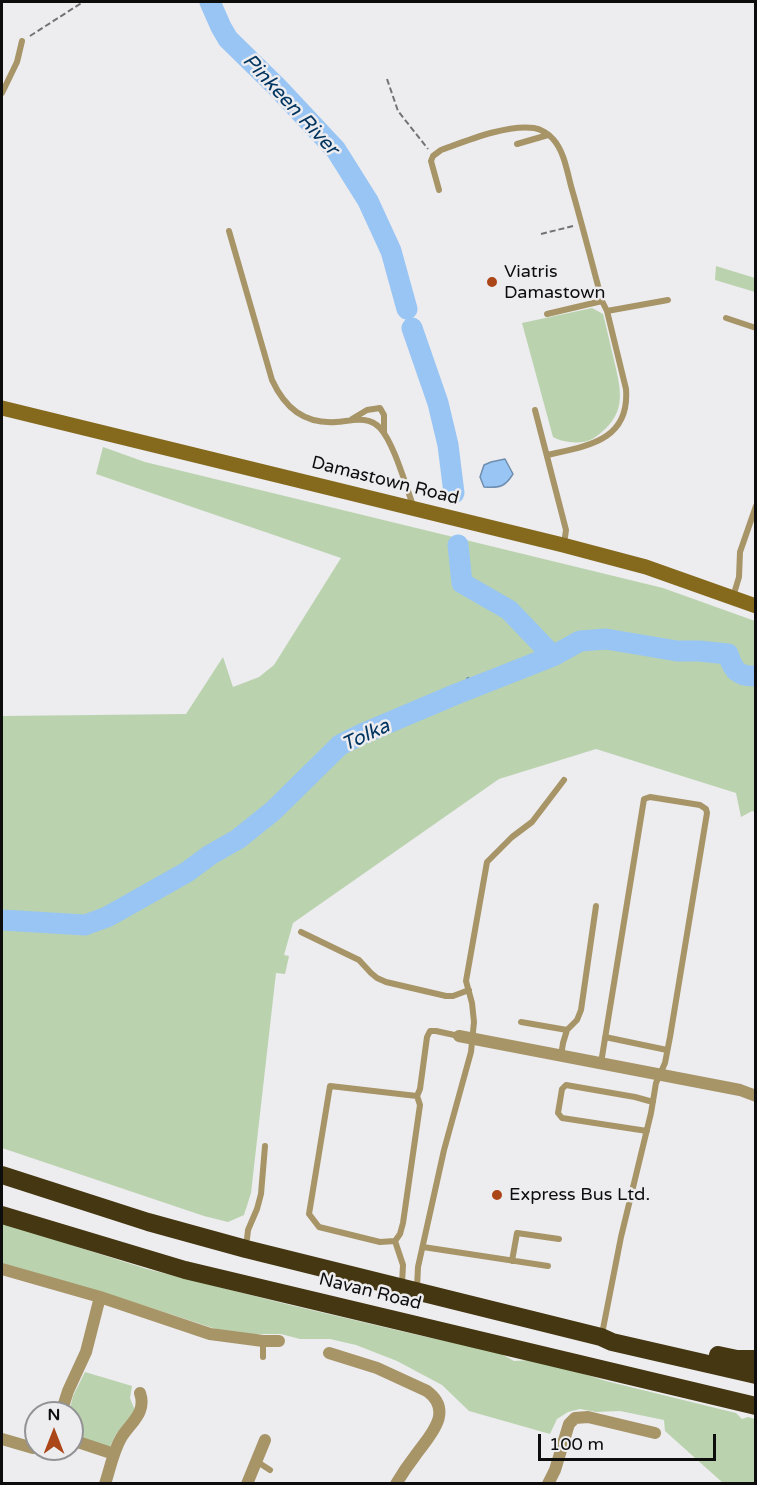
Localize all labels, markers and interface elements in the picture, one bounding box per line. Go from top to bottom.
water label: Pinkeen River [237,49,343,161]
place label: Viatris Damastown [504,261,605,304]
marker: Viatris Damastown [485,275,499,289]
street label: Damastown Road [309,452,461,510]
water label: Tolka [338,715,394,757]
place label: Express Bus Ltd. [509,1184,650,1206]
marker: Express Bus Ltd. [490,1188,504,1202]
street label: Navan Road [317,1269,423,1315]
north arrow [24,1401,84,1461]
text: N [48,1405,60,1425]
scale bar [541,1422,720,1460]
text: 100 m [549,1433,604,1455]

